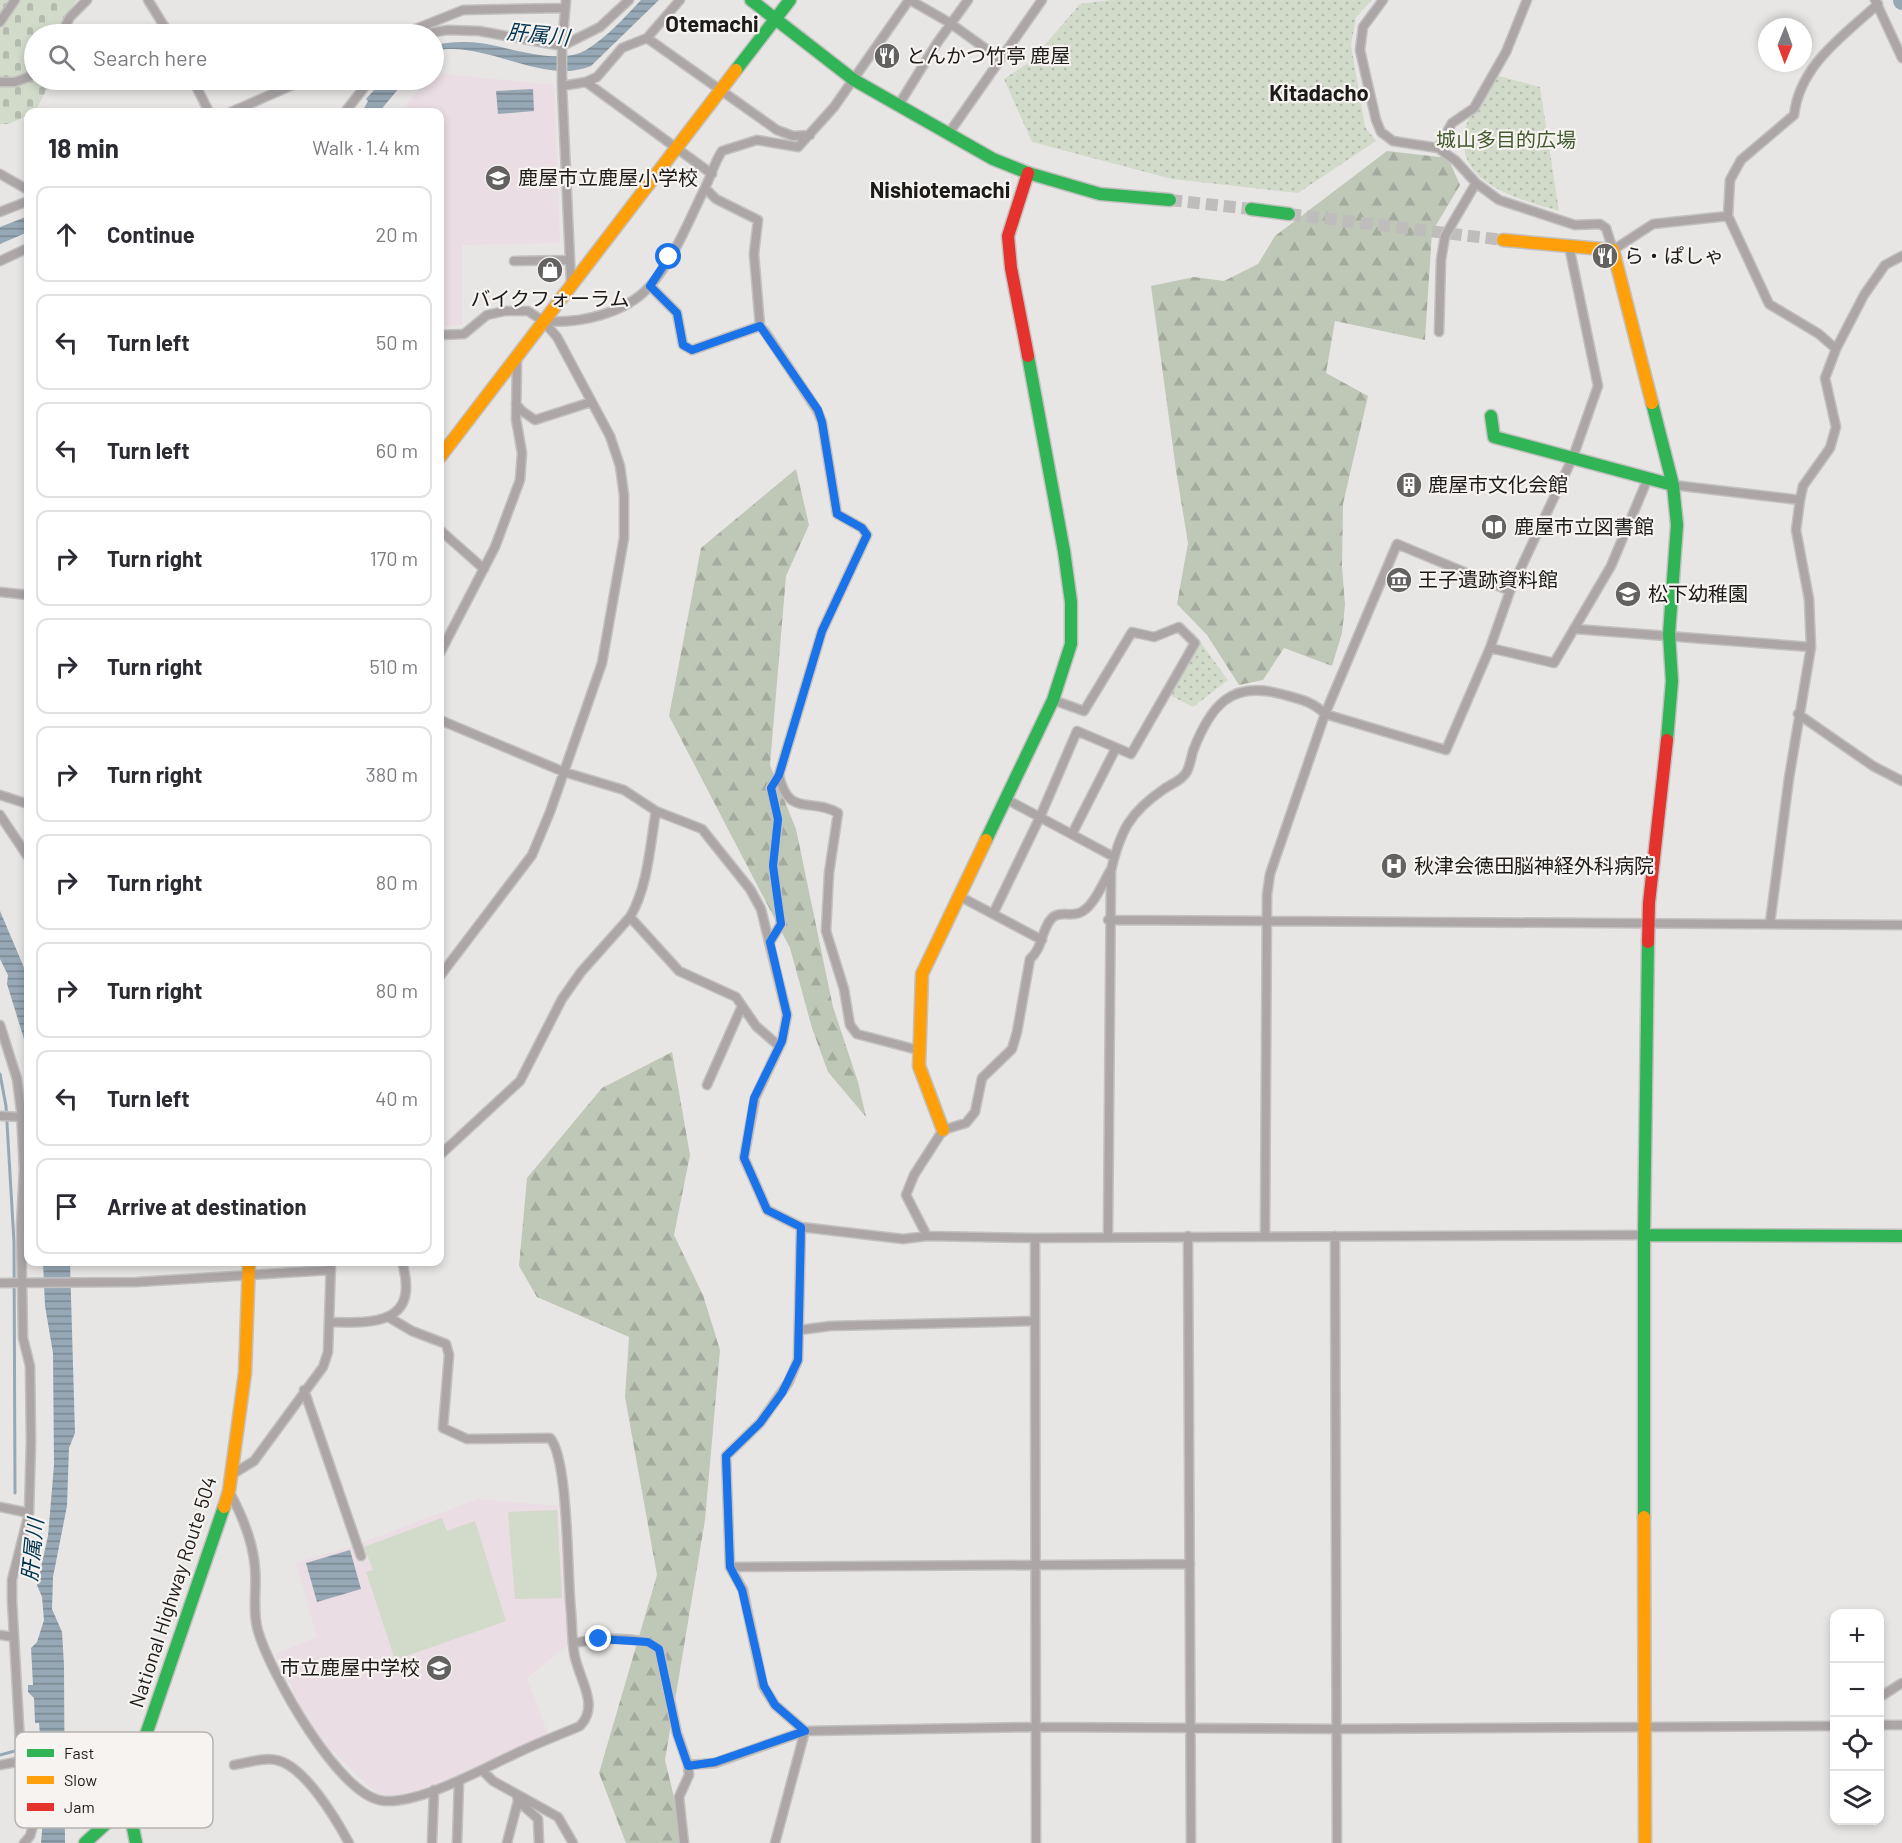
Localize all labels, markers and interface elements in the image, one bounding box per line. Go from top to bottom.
district label: Otemachi [665,10,759,36]
water label: 肝属川 [506,18,573,49]
north arrow [1758,18,1812,72]
search box [24,24,444,90]
icon: search [45,41,78,74]
restaurant icon: とんかつ竹亭 鹿屋 [872,41,902,71]
place label: とんかつ竹亭 鹿屋 [906,43,1070,67]
text: Search here [93,44,207,70]
district label: Kitadacho [1269,79,1369,105]
park label: 城山多目的広場 [1436,127,1576,151]
text: 18 min [48,132,119,163]
text: Walk · 1.4 km [312,135,420,159]
school or university icon: 鹿屋市立鹿屋小学校 [483,163,513,193]
place label: 鹿屋市立鹿屋小学校 [518,165,698,189]
district label: Nishiotemachi [870,176,1010,202]
icon: ahead [50,218,83,251]
text: Continue [107,221,195,247]
text: 20 m [375,222,418,246]
restaurant icon: ら・ぱしゃ [1590,241,1620,271]
route start [655,243,681,269]
place label: ら・ぱしゃ [1624,243,1724,267]
shop icon: バイクフォーラム [535,255,565,285]
place label: バイクフォーラム [471,286,630,310]
icon: left [50,326,83,359]
text: Turn left [107,329,190,355]
text: 50 m [376,330,418,354]
icon: left [50,434,83,467]
text: Turn left [107,437,190,463]
text: 60 m [376,438,418,462]
building icon: 鹿屋市文化会館 [1394,470,1424,500]
place label: 鹿屋市文化会館 [1428,472,1568,496]
library icon: 鹿屋市立図書館 [1479,512,1509,542]
place label: 鹿屋市立図書館 [1514,514,1654,538]
icon: right [50,542,83,575]
text: Turn right [107,545,202,571]
text: 170 m [370,546,418,570]
museum icon: 王子遺跡資料館 [1384,565,1414,595]
place label: 王子遺跡資料館 [1418,567,1558,591]
school or university icon: 松下幼稚園 [1613,579,1643,609]
place label: 松下幼稚園 [1648,581,1748,605]
icon: right [50,650,83,683]
text: Turn right [107,653,202,679]
text: 510 m [369,654,418,678]
icon: right [50,758,83,791]
text: Turn right [107,761,202,787]
text: 380 m [365,762,418,786]
hospital icon: 秋津会徳田脳神経外科病院 [1379,851,1409,881]
place label: 秋津会徳田脳神経外科病院 [1414,853,1654,877]
icon: right [50,866,83,899]
text: Turn right [107,869,202,895]
text: 80 m [376,870,418,894]
icon: right [50,974,83,1007]
text: Turn right [107,977,202,1003]
text: 80 m [376,978,418,1002]
icon: left [50,1082,83,1115]
text: Turn left [107,1085,190,1111]
text: 40 m [375,1086,418,1110]
icon: arrive [50,1190,83,1223]
text: Arrive at destination [107,1193,306,1219]
street label: National Highway Route 504 [123,1473,221,1710]
water label: 肝属川 [16,1515,47,1582]
map controls [1830,1609,1884,1825]
button: + [1830,1609,1884,1663]
route end [585,1625,611,1651]
school or university icon: 市立鹿屋中学校 [424,1653,454,1683]
place label: 市立鹿屋中学校 [280,1655,420,1679]
button: − [1830,1663,1884,1717]
button: locate [1830,1717,1884,1771]
legend [15,1732,213,1828]
text: Fast [64,1743,94,1762]
text: Slow [64,1770,97,1789]
button: layers [1830,1771,1884,1825]
text: Jam [64,1797,95,1816]

